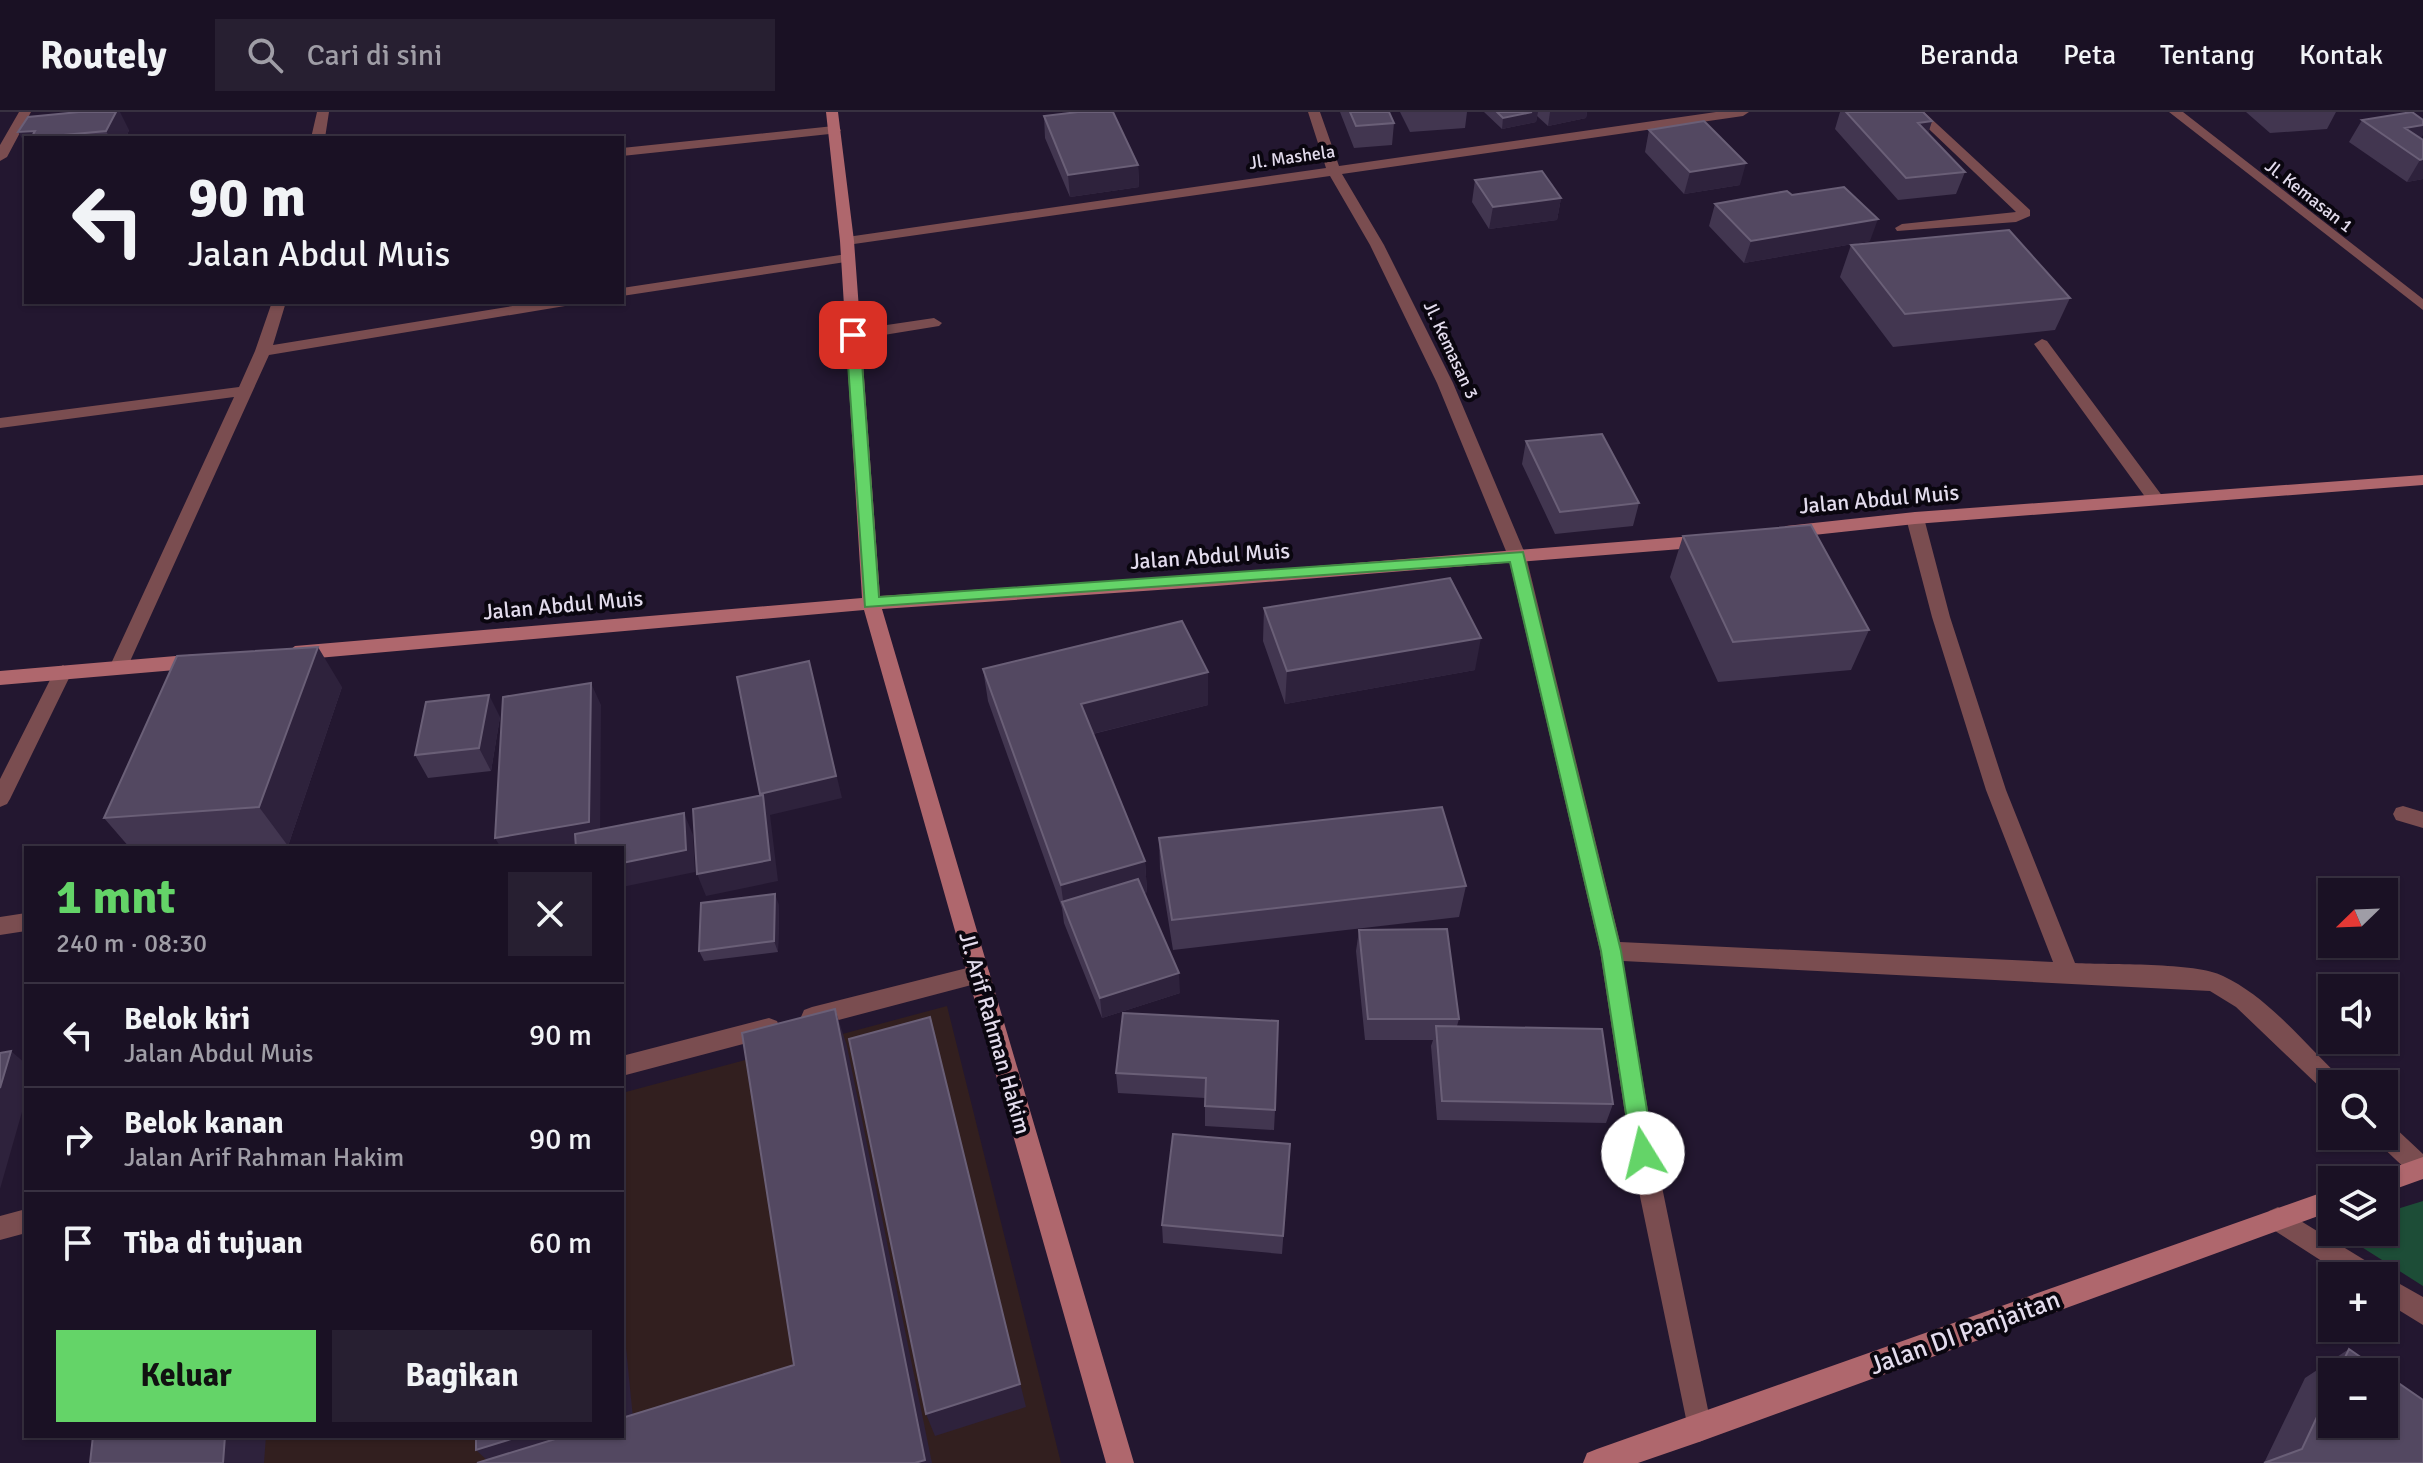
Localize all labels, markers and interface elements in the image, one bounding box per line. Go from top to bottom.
search box [215,19,775,91]
text: Routely [40,32,167,79]
icon: search [243,33,287,77]
text: Cari di sini [307,37,442,74]
text: Beranda [1919,38,2019,72]
text: Peta [2063,38,2116,72]
text: Tentang [2160,38,2255,72]
text: Kontak [2299,38,2383,72]
street label: Jl. Mashela [1247,140,1337,174]
street label: Jl. Kemasan 1 [2261,155,2357,237]
text: 90 m [188,163,306,232]
icon: left [56,168,160,272]
text: Jalan Abdul Muis [188,232,450,277]
street label: Jl. Kemasan 3 [1419,298,1483,402]
pin [819,301,887,369]
icon: arrive [831,313,875,357]
street label: Jalan Abdul Muis [1798,479,1960,519]
street label: Jalan Abdul Muis [1129,537,1291,575]
street label: Jalan Abdul Muis [482,585,644,625]
text: 1 mnt [56,868,176,927]
button: close [508,872,592,956]
north arrow [2318,878,2398,958]
map controls [2318,878,2398,1438]
text: 240 m · 08:30 [56,928,207,960]
street label: Jl. Arif Rahman Hakim [953,929,1037,1137]
button: sound [2318,974,2398,1054]
text: Belok kiri [124,1001,250,1038]
icon: left [56,1013,100,1057]
text: 90 m [529,1017,592,1054]
text: Jalan Abdul Muis [124,1038,313,1070]
button: search [2318,1070,2398,1150]
text: Belok kanan [124,1105,284,1142]
position arrow [1601,1111,1685,1195]
icon: right [56,1117,100,1161]
text: 90 m [529,1121,592,1158]
text: Jalan Arif Rahman Hakim [124,1142,404,1174]
button: layers [2318,1166,2398,1246]
icon: arrive [56,1221,100,1265]
text: Tiba di tujuan [124,1225,303,1262]
text: 60 m [529,1225,592,1262]
button: + [2318,1262,2398,1342]
street label: Jalan DI Panjaitan [1865,1284,2065,1382]
button: Keluar [56,1330,316,1422]
button: Bagikan [332,1330,592,1422]
button: − [2318,1358,2398,1438]

